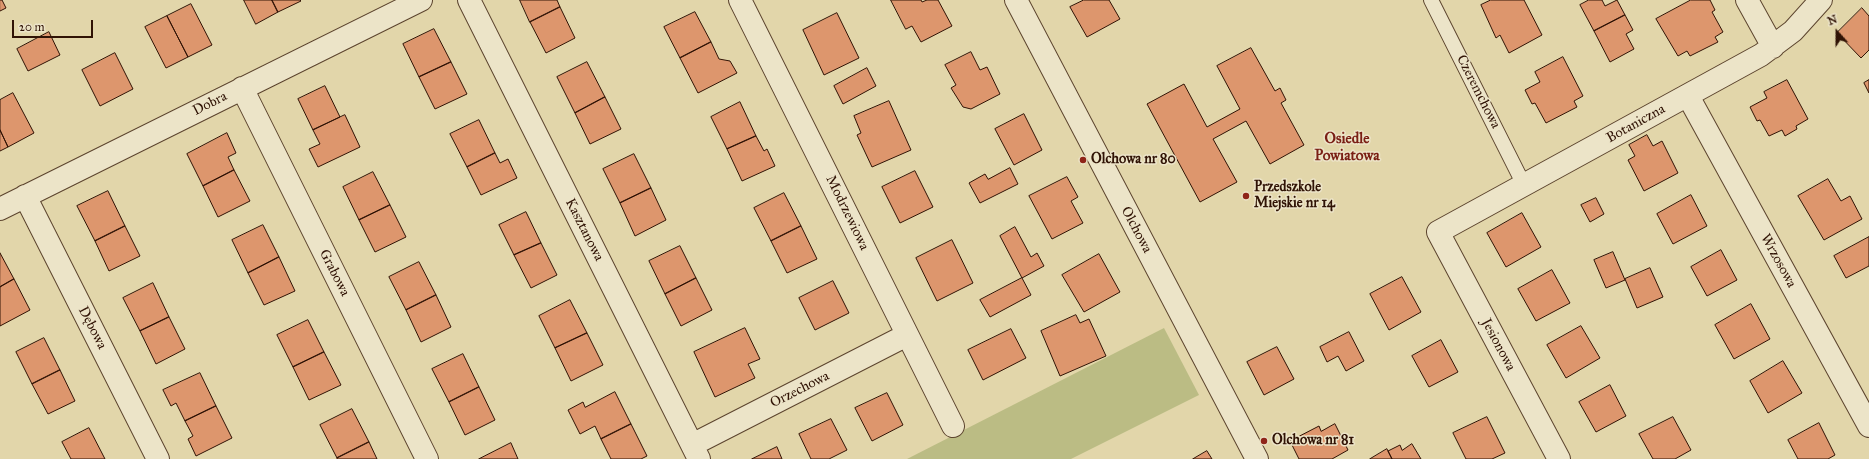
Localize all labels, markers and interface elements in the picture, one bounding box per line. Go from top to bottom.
scale bar [14,12,95,38]
north arrow [1817,12,1857,52]
text: N [1826,13,1839,28]
text: 20 m [19,20,45,34]
street label: Czeremchowa [1452,52,1504,132]
street label: Dobra [190,88,230,120]
street label: Botaniczna [1604,101,1668,147]
district label: Osiedle Powiatowa [1314,130,1380,165]
place label: Olchowa nr 80 [1091,152,1176,168]
marker: Olchowa nr 80 [1078,155,1088,165]
street label: Modrzewiowa [822,173,872,253]
place label: Przedszkole Miejskie nr 14 [1254,180,1335,212]
marker: Przedszkole Miejskie nr 14 [1241,191,1251,201]
street label: Kasztanowa [561,196,607,264]
street label: Olchowa [1117,204,1155,256]
street label: Wrzosowa [1756,231,1800,291]
street label: Grabowa [315,247,353,299]
street label: Dębowa [74,304,110,352]
street label: Jesionowa [1477,316,1519,374]
street label: Orzechowa [768,368,832,412]
place label: Olchowa nr 81 [1272,433,1354,449]
marker: Olchowa nr 81 [1259,436,1269,446]

